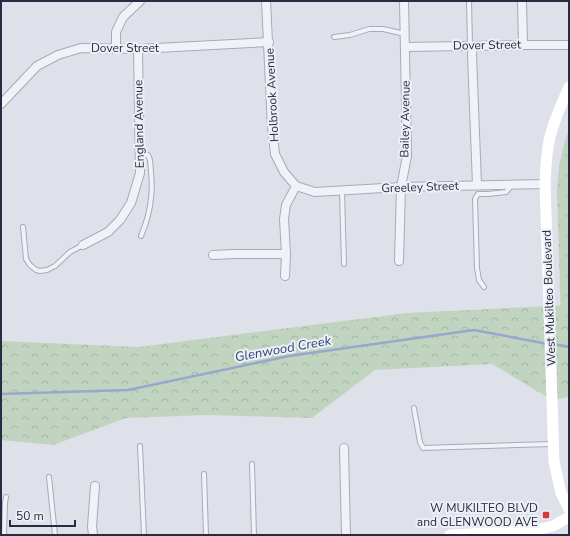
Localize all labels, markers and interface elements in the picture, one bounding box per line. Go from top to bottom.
street label: Dover Street [453,36,522,54]
street label: Dover Street [91,40,160,56]
street label: Holbrook Avenue [262,48,282,142]
street label: England Avenue [130,80,148,168]
street label: Bailey Avenue [396,80,414,158]
street label: Greeley Street [381,178,460,196]
street label: West Mukilteo Boulevard [539,230,559,366]
water label: Glenwood Creek [234,332,333,366]
place label: W MUKILTEO BLVD and GLENWOOD AVE [417,500,538,530]
scale bar [10,502,75,528]
text: 50 m [16,508,44,524]
marker: W MUKILTEO BLVD and GLENWOOD AVE [541,510,551,520]

